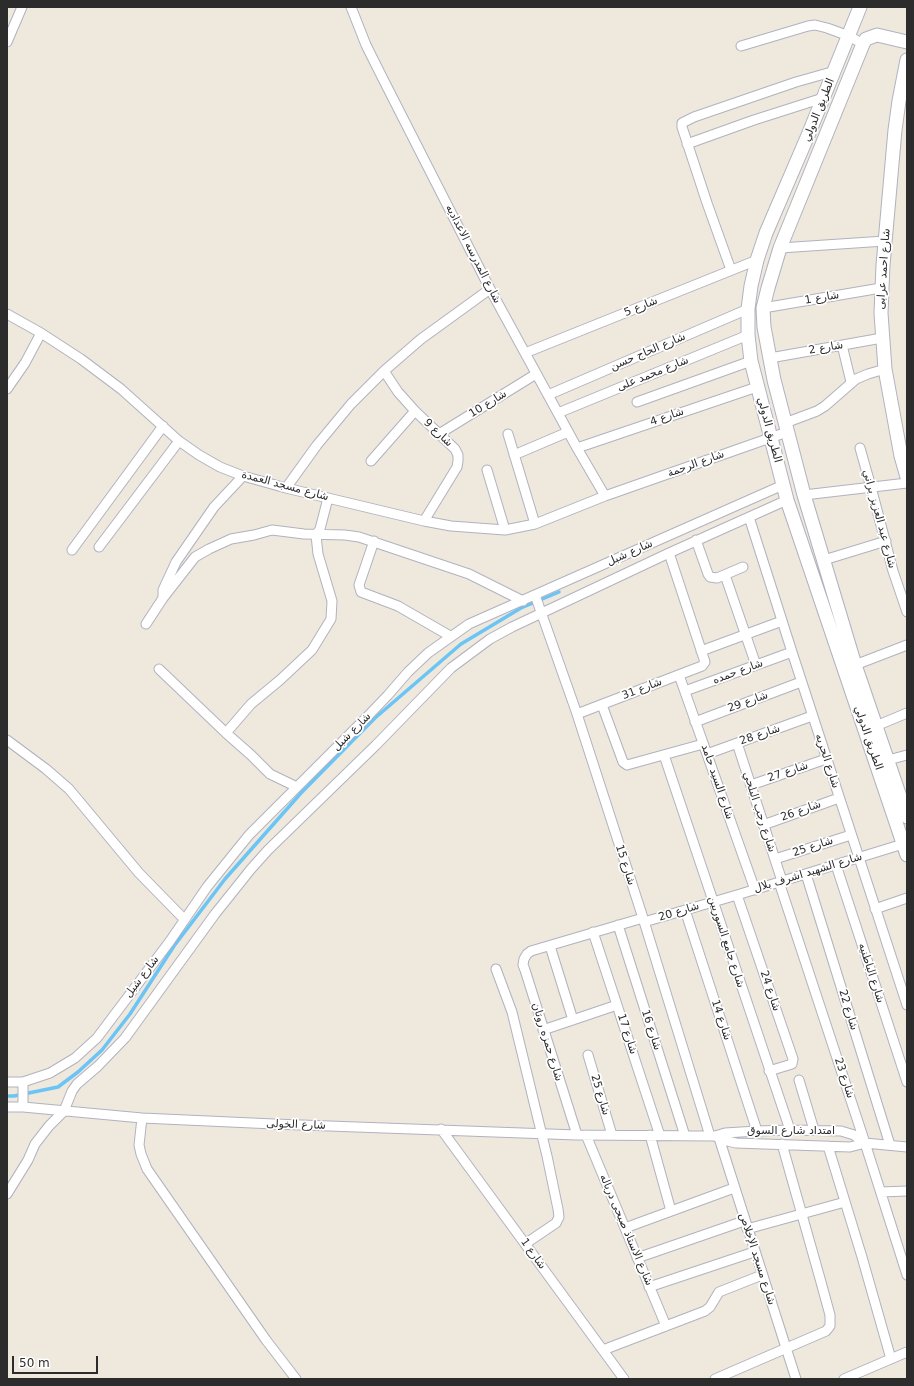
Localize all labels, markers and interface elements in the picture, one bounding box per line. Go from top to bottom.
street label: الطريق الدولي [800,76,838,144]
street label: شارع المدرسه الاعداديه [442,202,504,306]
street label: شارع احمد عرابى [875,228,893,310]
street label: شارع 1 [804,288,840,308]
street label: شارع 5 [622,294,660,320]
street label: شارع الحاج حسن [608,330,688,374]
street label: شارع 2 [808,338,844,358]
street label: شارع محمد على [615,354,691,394]
street label: شارع 10 [467,387,509,421]
street label: الطريق الدولي [754,396,784,464]
street label: شارع 4 [648,405,686,429]
street label: شارع 9 [421,416,455,450]
street label: شارع الرحمة [666,448,726,480]
street label: شارع مسجد العمدة [240,468,330,504]
street label: شارع عبد العزيز براني [859,468,899,570]
street label: شارع شبل [605,537,655,569]
street label: شارع حمده [711,657,765,687]
street label: شارع 31 [620,675,664,703]
street label: شارع 29 [726,689,770,715]
street label: الطريق الدولي [851,704,885,772]
street label: شارع شبل [330,710,374,754]
street label: شارع 28 [738,722,782,748]
street label: شارع الحريه [812,732,842,790]
street label: شارع السيد حامد [698,743,736,821]
street label: شارع 27 [766,759,810,785]
street label: شارع رجب البلحي [740,770,778,854]
street label: شارع 26 [779,798,823,824]
street label: شارع 25 [791,834,835,860]
street label: شارع 15 [612,843,638,887]
street label: شارع الشهيد اشرف بلال [752,850,864,896]
street label: شارع جامع السوريين [705,895,747,989]
street label: شارع 20 [657,900,701,924]
street label: شارع الباطنيه [855,941,887,1005]
street label: شارع شبل [122,954,162,1000]
street label: شارع 24 [757,969,783,1013]
street label: شارع 22 [836,988,860,1032]
street label: شارع 14 [708,998,734,1042]
street label: شارع حمزه روتان [529,1001,565,1083]
street label: شارع 16 [638,1008,664,1052]
street label: شارع 17 [614,1012,640,1056]
street label: شارع 23 [831,1056,857,1100]
street label: شارع 25 [588,1073,612,1117]
street label: شارع الخولى [266,1117,326,1133]
street label: امتداد شارع السوق [747,1124,835,1138]
street label: شارع الاستاذ صبحى درباله [597,1172,655,1288]
street label: شارع مسجد الإخلاص [736,1211,778,1307]
street label: شارع 1 [517,1236,549,1272]
scale bar [14,1348,100,1374]
text: 50 m [19,1356,50,1370]

